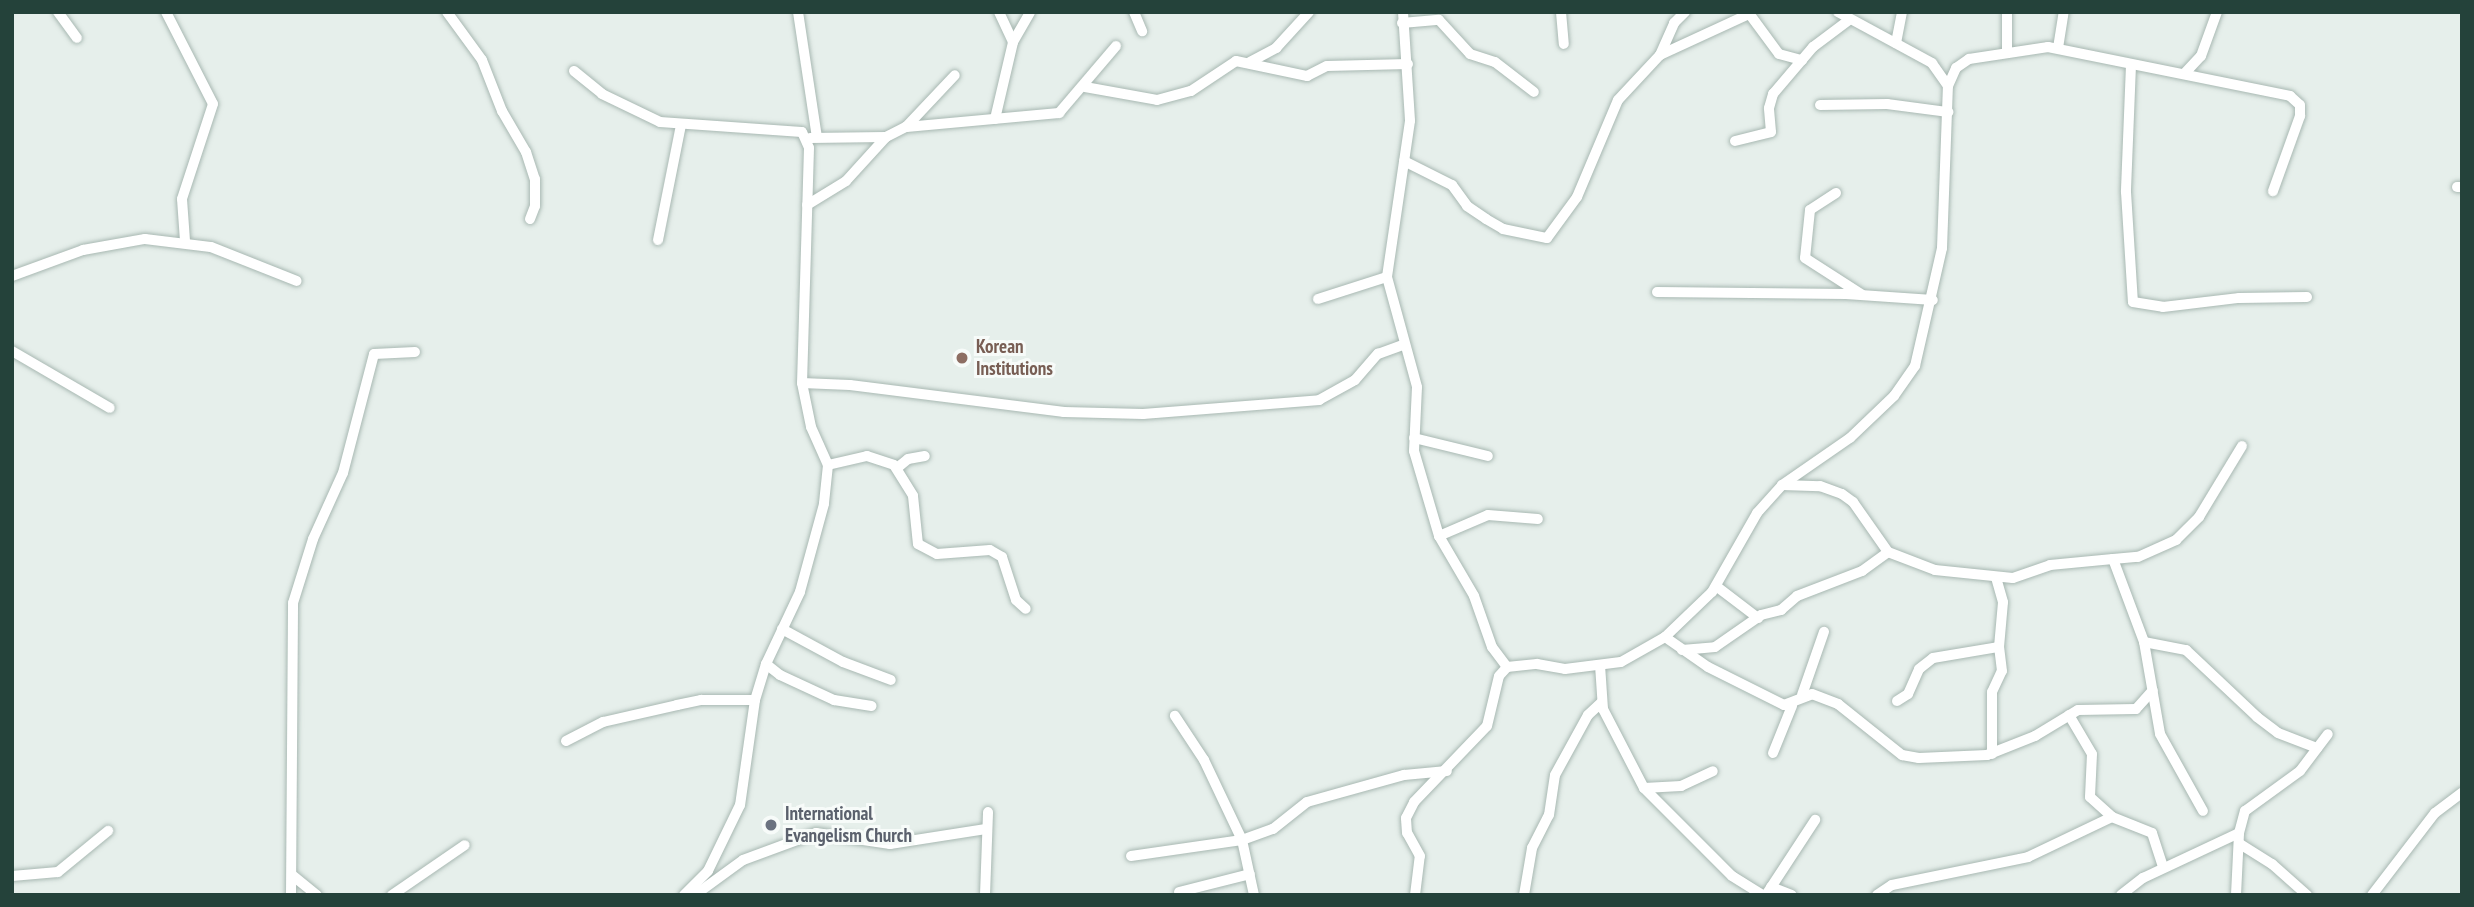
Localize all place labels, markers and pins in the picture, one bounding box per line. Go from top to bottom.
place label: Korean Institutions [976,336,1053,380]
marker: Korean Institutions [954,350,970,366]
place label: International Evangelism Church [785,803,912,847]
marker: International Evangelism Church [763,817,779,833]

